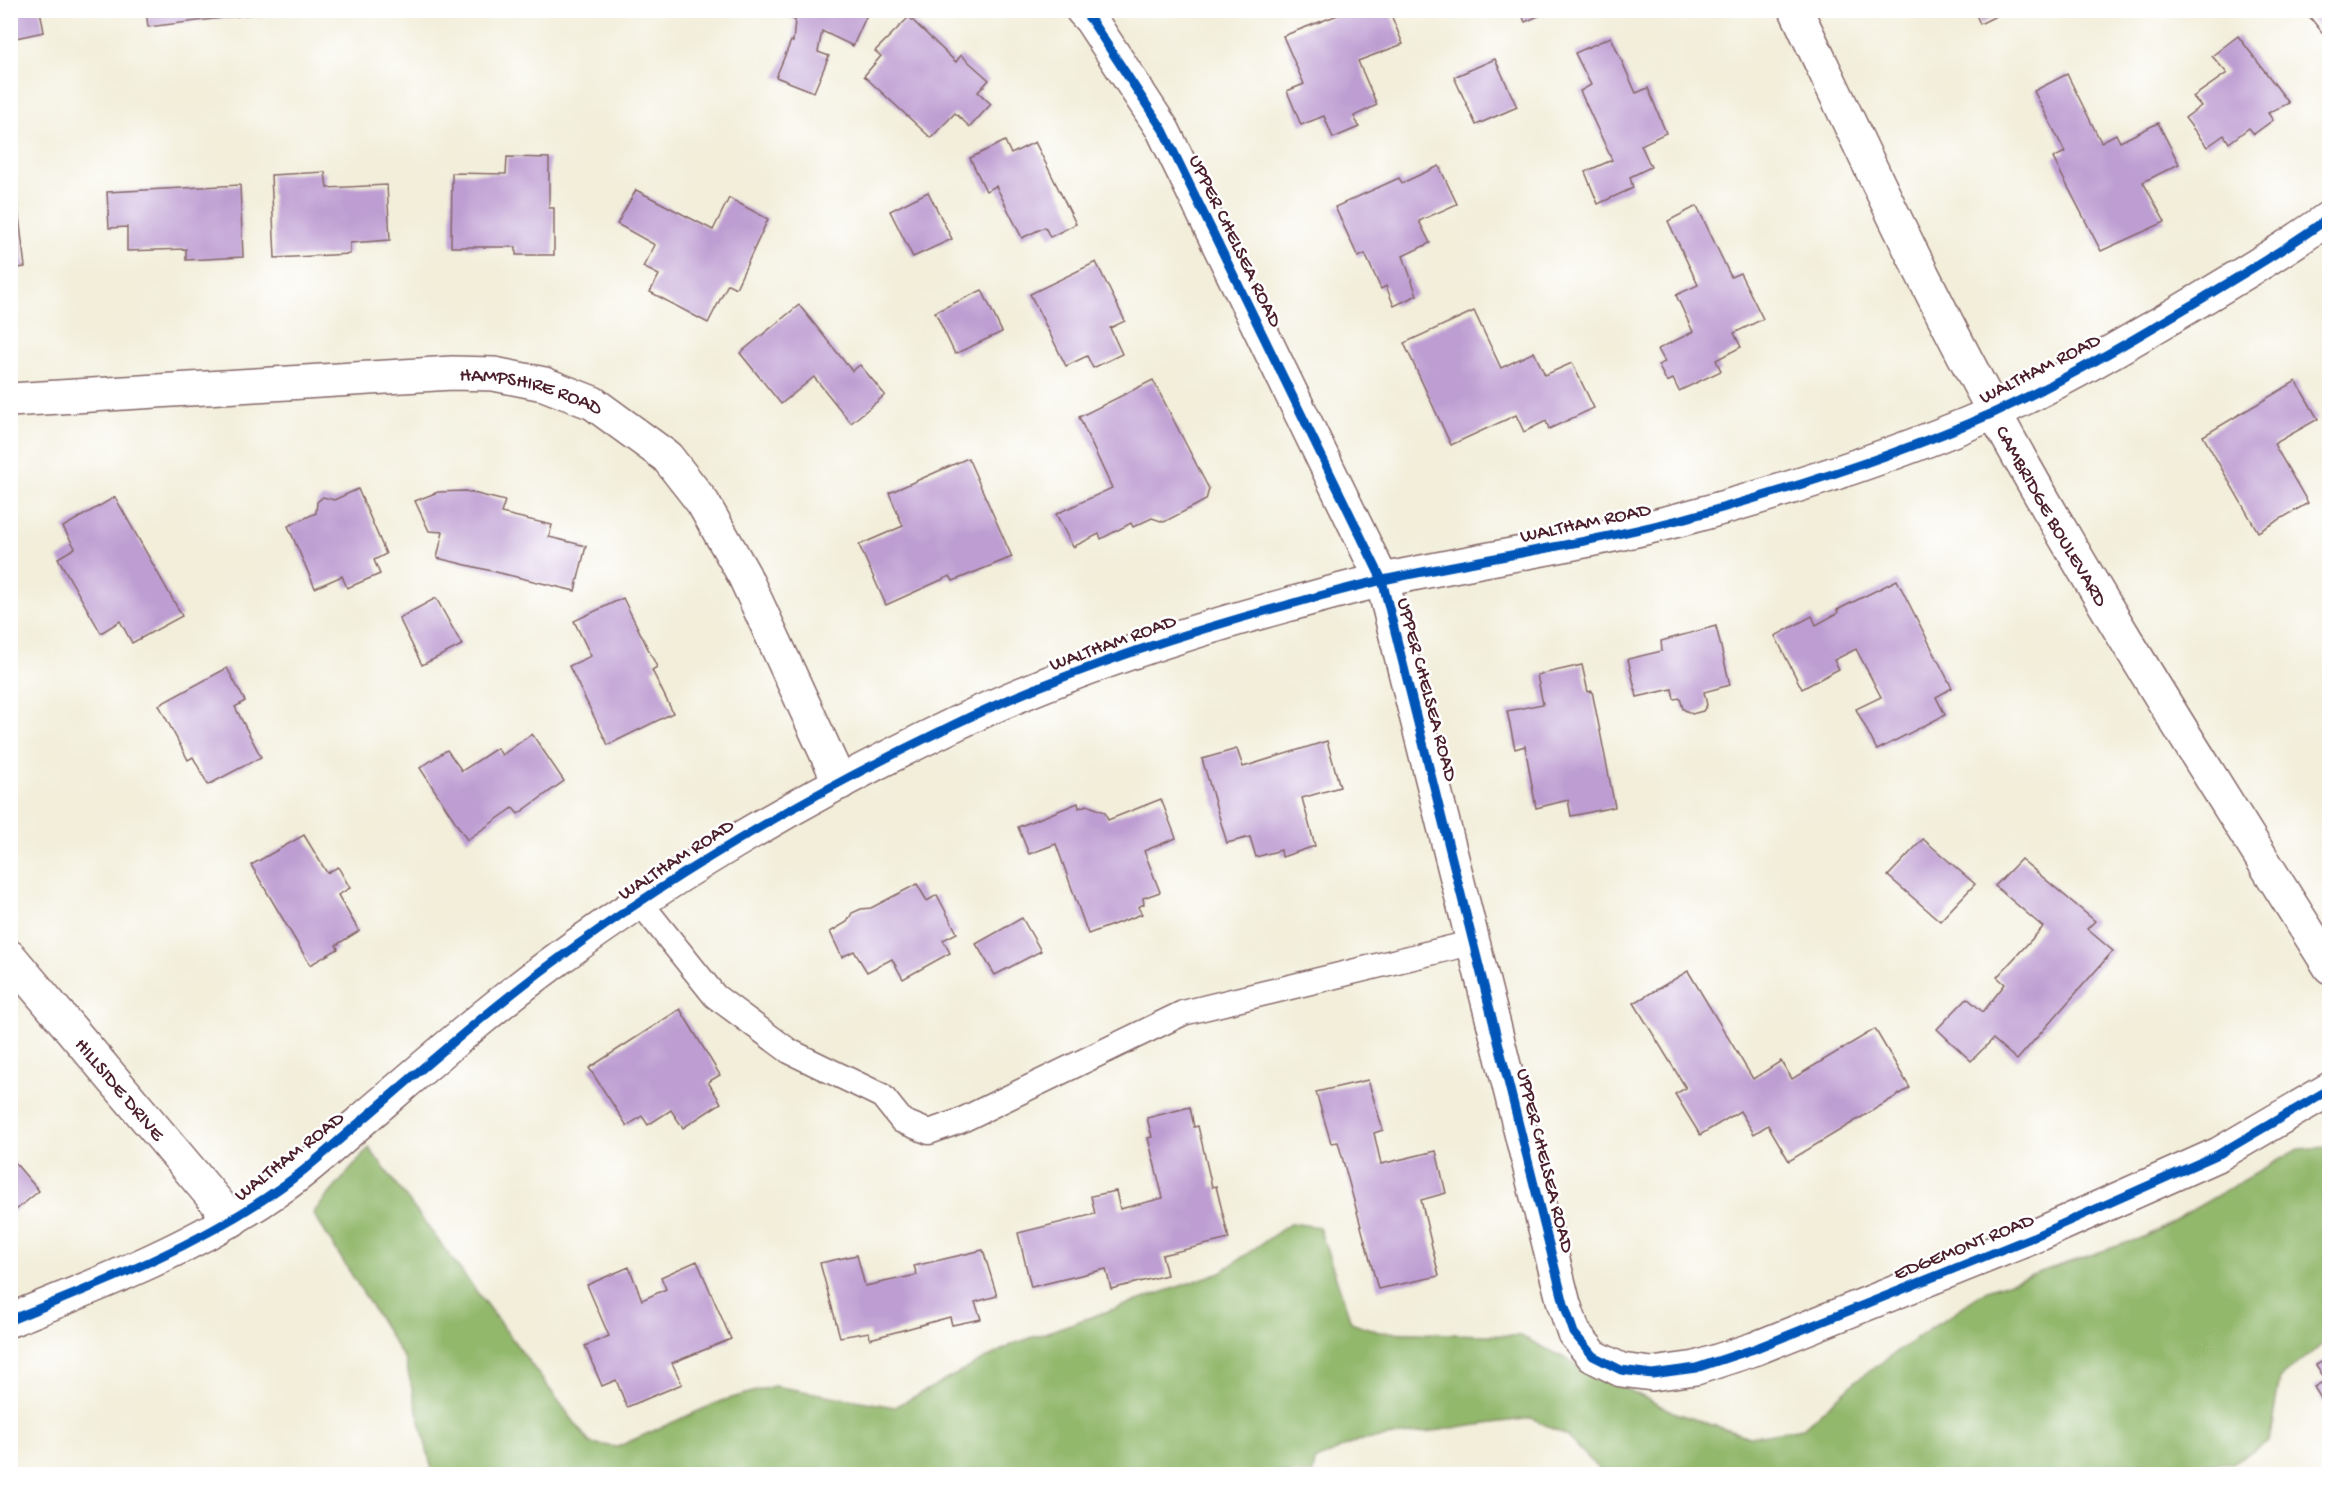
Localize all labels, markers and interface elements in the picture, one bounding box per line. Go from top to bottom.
street label: UPPER CHELSEA ROAD [1182,152,1286,332]
street label: WALTHAM ROAD [1976,329,2106,411]
street label: HAMPSHIRE ROAD [459,365,607,422]
street label: CAMBRIDGE BOULEVARD [1989,422,2112,612]
street label: WALTHAM ROAD [1518,499,1654,549]
street label: UPPER CHELSEA ROAD [1390,596,1461,785]
street label: WALTHAM ROAD [1047,610,1181,678]
street label: WALTHAM ROAD [615,815,740,907]
street label: HILLSIDE DRIVE [68,1035,169,1148]
street label: UPPER CHELSEA ROAD [1510,1066,1578,1256]
street label: WALTHAM ROAD [231,1107,350,1208]
street label: EDGEMONT ROAD [1891,1209,2039,1287]

